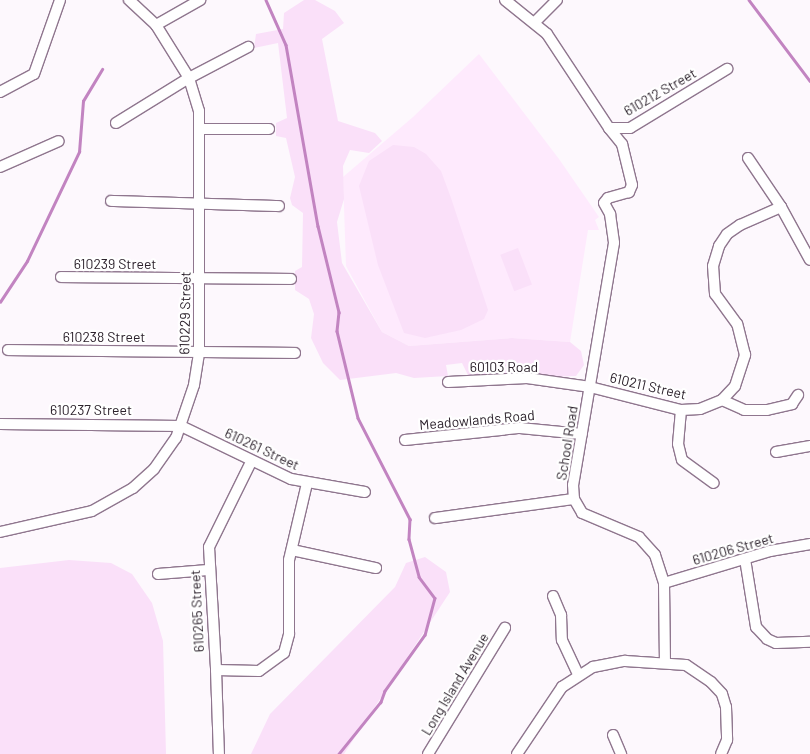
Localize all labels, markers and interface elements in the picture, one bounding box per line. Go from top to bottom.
street label: 610212 Street [621,65,699,119]
street label: 610239 Street [74,256,156,272]
street label: 610229 Street [176,271,194,355]
street label: 610238 Street [63,329,145,345]
street label: 60103 Road [470,359,538,375]
street label: 610211 Street [608,369,688,403]
street label: 610237 Street [50,402,132,418]
street label: School Road [553,405,581,481]
street label: Meadowlands Road [419,407,535,433]
street label: 610261 Street [222,424,302,474]
street label: 610206 Street [691,529,775,569]
street label: 610265 Street [186,569,208,653]
street label: Long Island Avenue [418,630,492,738]

